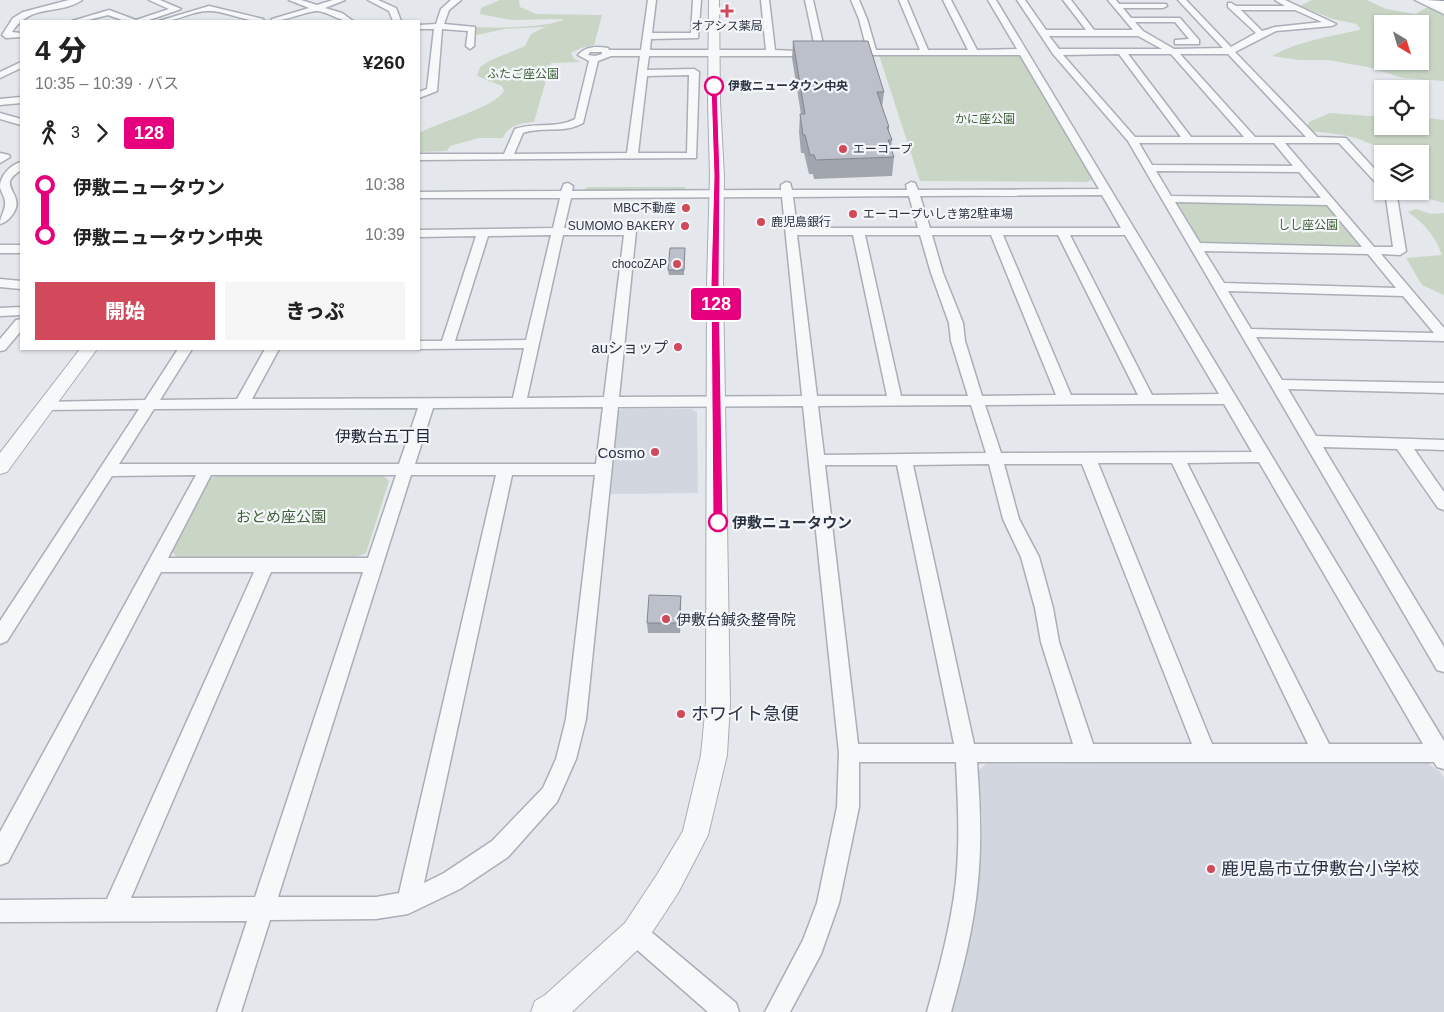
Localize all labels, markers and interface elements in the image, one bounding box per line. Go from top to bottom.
marker: オアシス薬局 [721,5,733,17]
north arrow [1374,15,1429,70]
map controls [1374,15,1429,200]
place label: オアシス薬局 [691,19,763,33]
text: 4 分 [35,35,86,66]
text: ¥260 [363,52,405,73]
park label: ふたご座公園 [487,67,559,81]
text: 10:35 – 10:39 · バス [35,75,179,92]
marker: 伊敷ニュータウン中央 [704,76,724,96]
place label: 伊敷ニュータウン中央 [728,79,848,93]
button: locate [1374,80,1429,135]
park label: かに座公園 [955,112,1015,126]
icon: walk [35,119,63,147]
icon: forward [88,119,116,147]
text: 128 [134,123,164,143]
text: 3 [71,124,80,141]
place label: エーコープ [853,142,912,156]
marker: エーコープ [837,143,849,155]
button: layers [1374,145,1429,200]
text: 10:38 [365,176,405,193]
text: 伊敷ニュータウン [73,177,225,198]
place label: MBC不動産 [613,201,676,215]
marker: MBC不動産 [680,202,692,214]
place label: エーコープいしき第2駐車場 [863,207,1013,221]
marker: エーコープいしき第2駐車場 [847,208,859,220]
place label: 鹿児島銀行 [771,215,831,229]
marker: 鹿児島銀行 [755,216,767,228]
park label: しし座公園 [1278,218,1338,232]
place label: SUMOMO BAKERY [568,219,675,233]
marker: SUMOMO BAKERY [679,220,691,232]
text: 10:39 [365,226,405,243]
text: 伊敷ニュータウン中央 [73,227,263,248]
place label: chocoZAP [612,257,667,271]
marker: chocoZAP [671,258,683,270]
button: 開始 [35,282,215,340]
button: きっぷ [225,282,405,340]
line badge: 128 [687,288,745,320]
text: 128 [701,294,731,314]
place label: auショップ [591,339,668,356]
marker: auショップ [672,341,684,353]
district label: 伊敷台五丁目 [335,428,431,445]
place label: Cosmo [597,444,645,461]
marker: Cosmo [649,446,661,458]
park label: おとめ座公園 [236,508,326,525]
marker: 伊敷ニュータウン [708,512,728,532]
place label: 伊敷ニュータウン [732,514,852,531]
place label: 伊敷台鍼灸整骨院 [676,611,796,628]
marker: 伊敷台鍼灸整骨院 [660,613,672,625]
place label: ホワイト急便 [691,704,799,724]
marker: ホワイト急便 [675,708,687,720]
place label: 鹿児島市立伊敷台小学校 [1221,859,1419,879]
marker: 鹿児島市立伊敷台小学校 [1205,863,1217,875]

